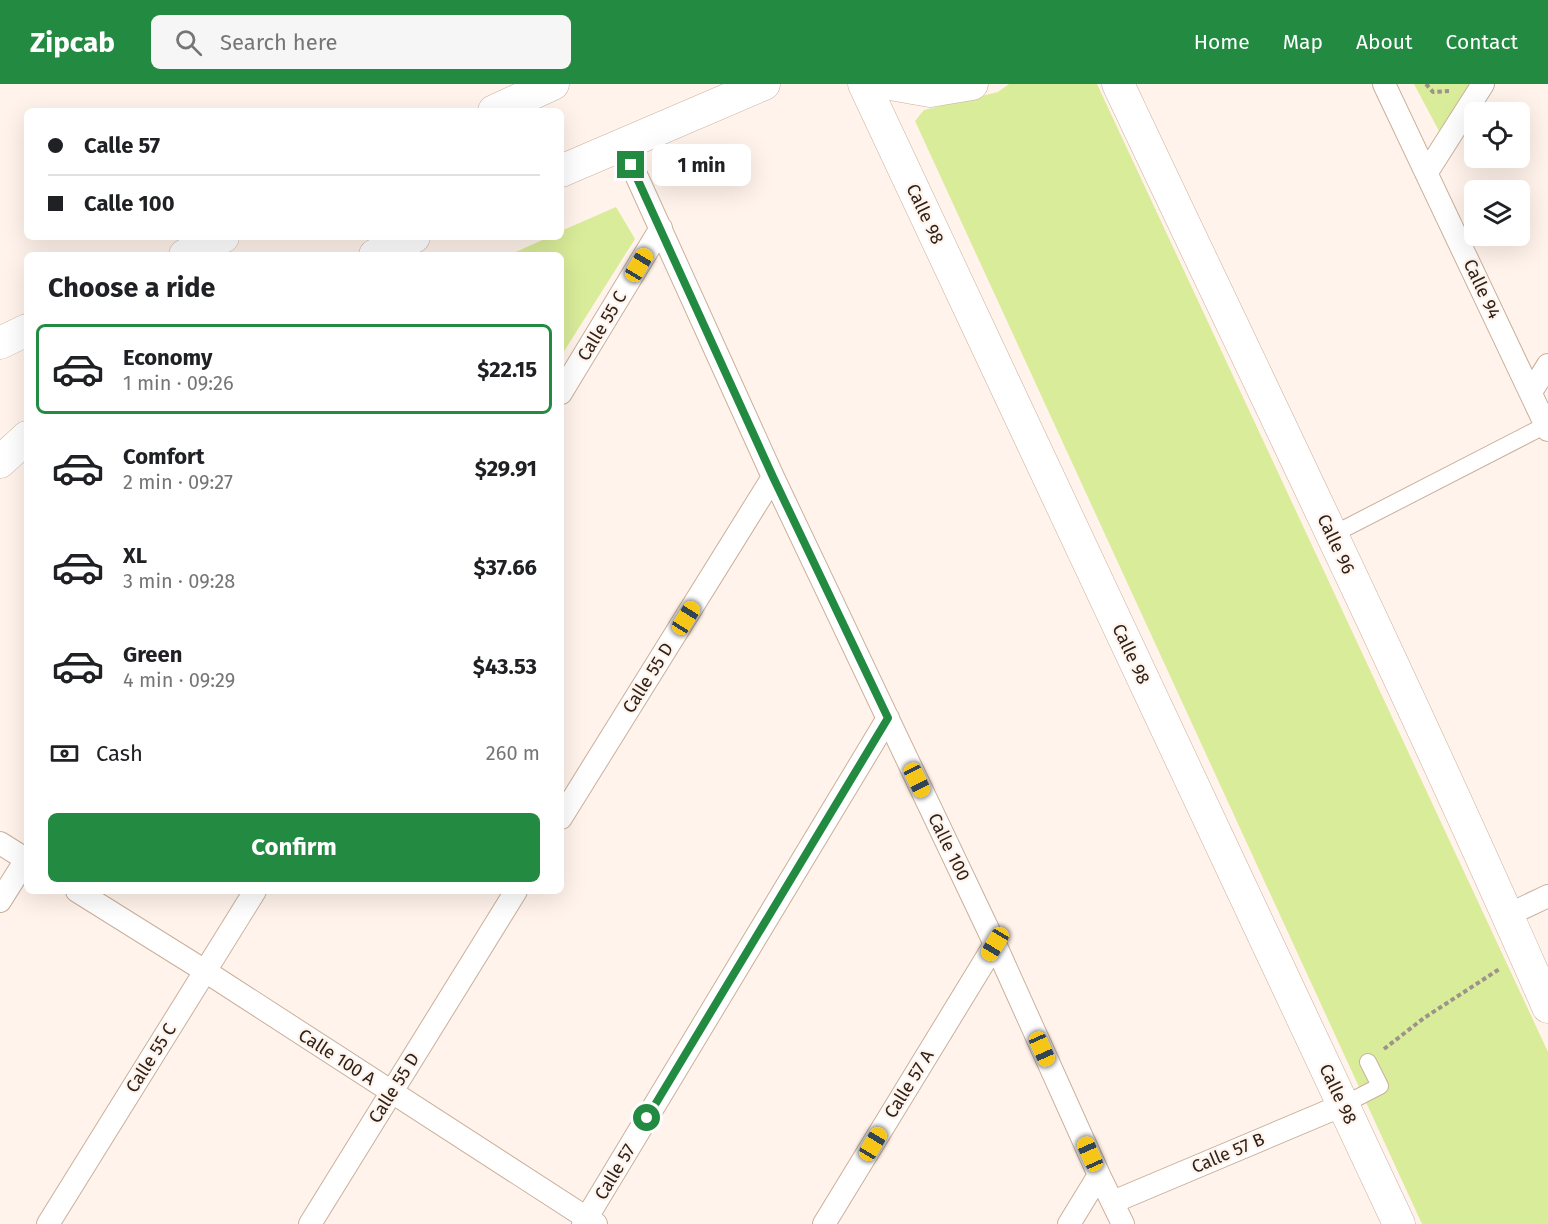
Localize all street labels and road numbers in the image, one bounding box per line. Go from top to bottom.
street label: Calle 98 [902,180,949,248]
street label: Calle 94 [1459,256,1506,323]
street label: Calle 55 C [573,287,631,365]
street label: Calle 96 [1313,511,1359,577]
street label: Calle 98 [1108,620,1155,688]
street label: Calle 55 D [618,639,678,717]
street label: Calle 100 [923,810,975,884]
street label: Calle 55 C [121,1019,181,1097]
street label: Calle 100 A [294,1024,380,1090]
street label: Calle 57 A [879,1045,939,1122]
street label: Calle 55 D [364,1049,424,1127]
street label: Calle 98 [1315,1060,1362,1128]
street label: Calle 57 B [1188,1128,1268,1178]
street label: Calle 57 [590,1140,640,1204]

